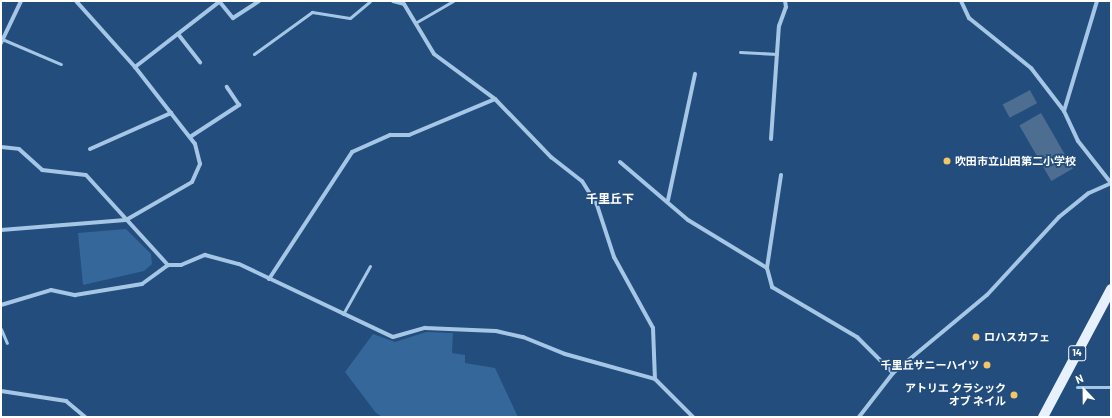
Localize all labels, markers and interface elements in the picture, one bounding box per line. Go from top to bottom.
place label: 吹田市立山田第二小学校 [955,154,1076,168]
marker: 吹田市立山田第二小学校 [942,156,952,166]
district label: 千里丘下 [586,192,634,206]
place label: ロハスカフェ [984,330,1050,344]
marker: ロハスカフェ [971,332,981,342]
road number: 14 [1068,345,1086,361]
place label: 千里丘サニーハイツ [880,358,979,372]
marker: 千里丘サニーハイツ [982,360,992,370]
north arrow [1064,370,1104,410]
text: N [1073,371,1085,386]
place label: アトリエ クラシック オブ ネイル [905,382,1006,408]
marker: アトリエ クラシック オブ ネイル [1009,390,1019,400]

